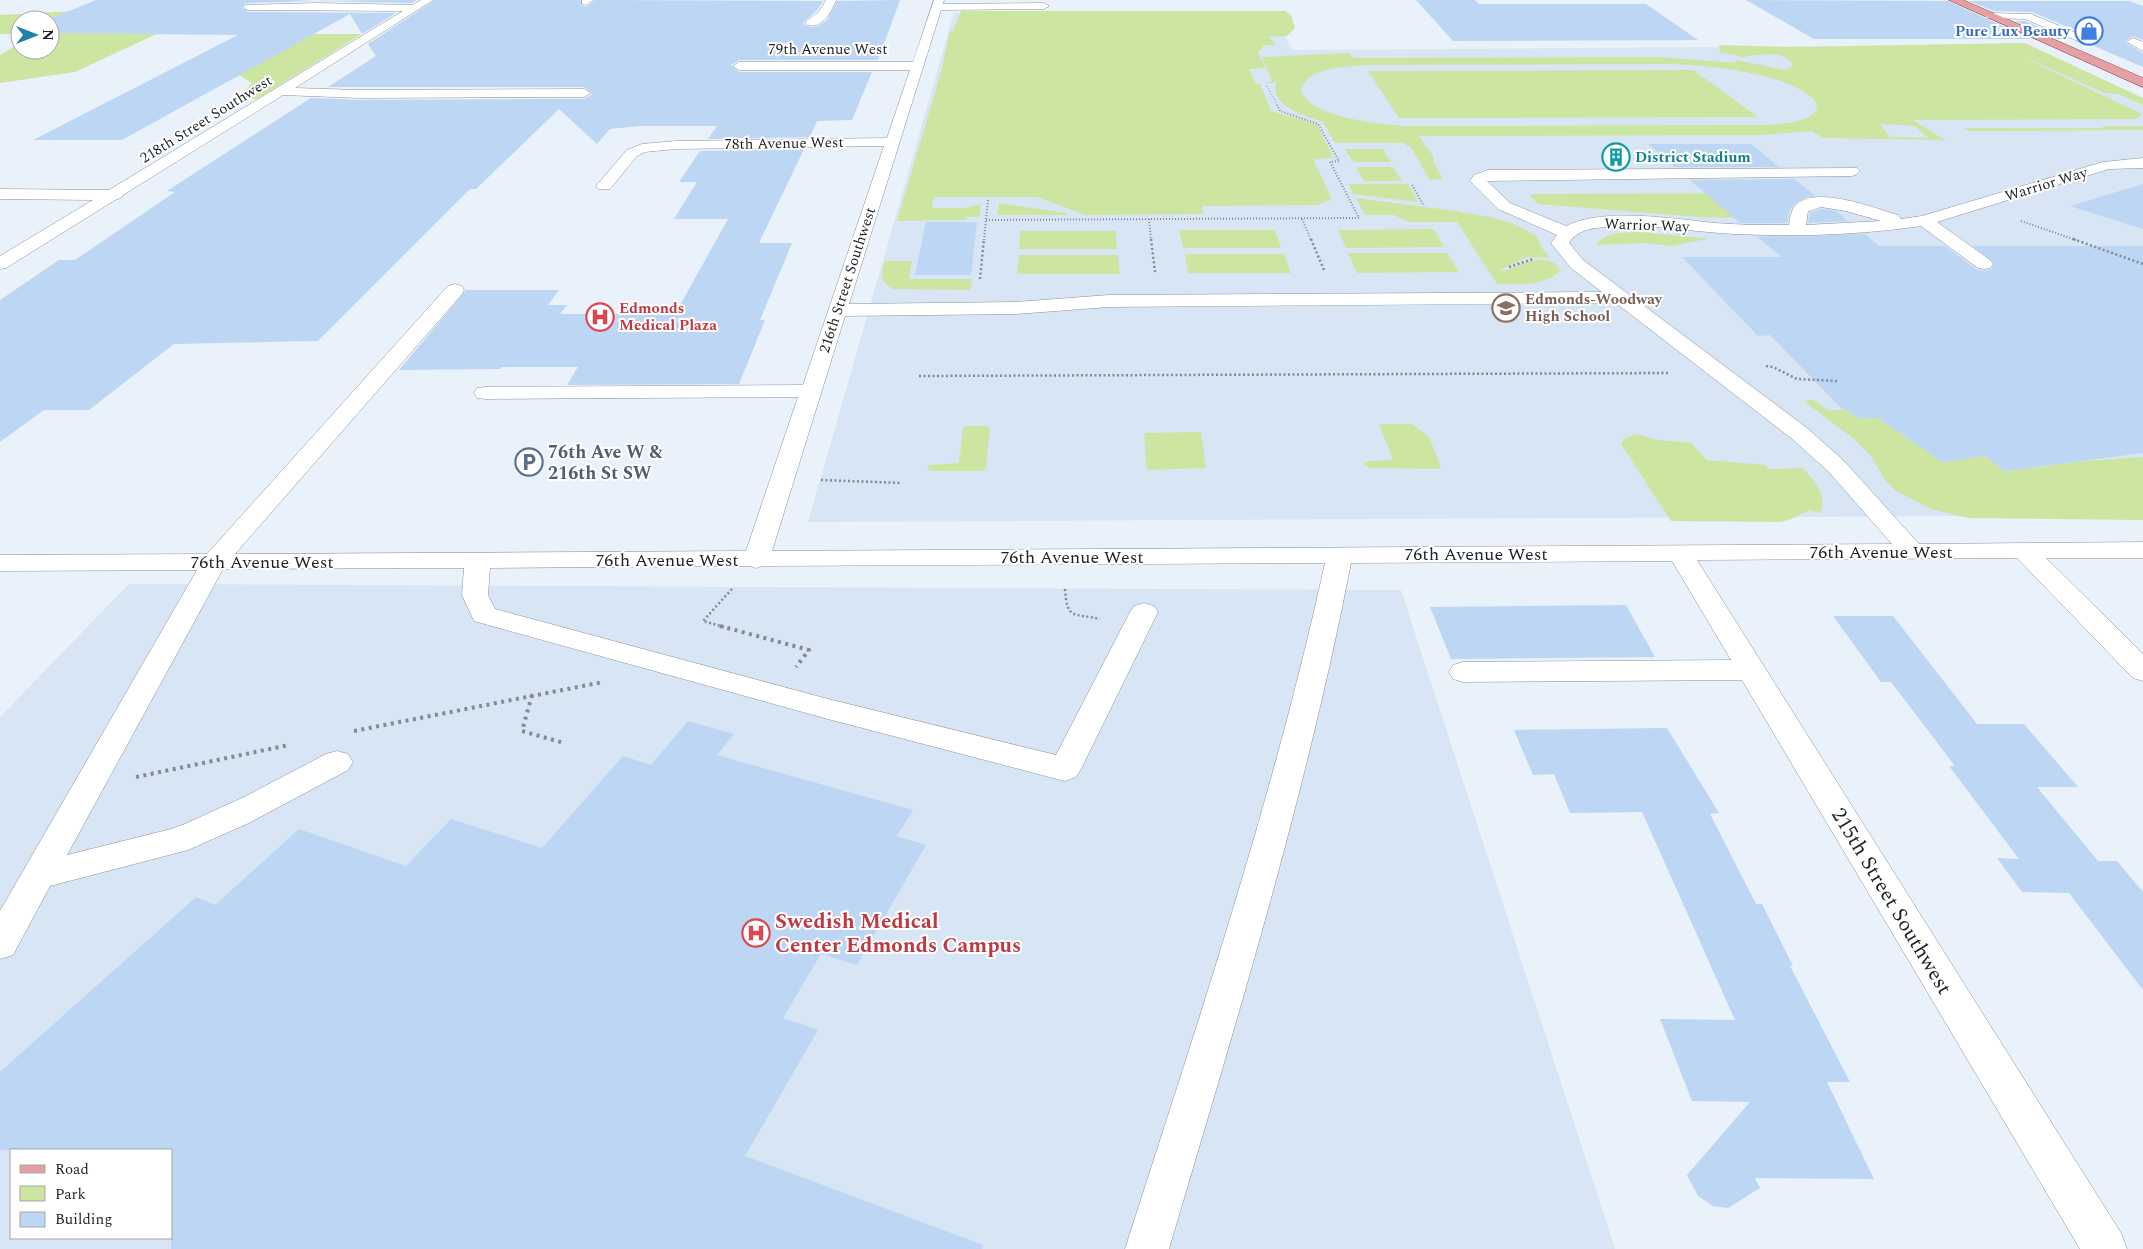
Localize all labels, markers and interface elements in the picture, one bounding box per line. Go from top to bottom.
north arrow [10,10,60,60]
shop icon: Pure Lux Beauty [2074,16,2104,46]
place label: Pure Lux Beauty [1955,20,2071,43]
text: N [37,29,58,41]
street label: 79th Avenue West [768,38,888,61]
street label: 218th Street Southwest [136,69,277,170]
street label: 78th Avenue West [724,131,844,156]
building icon: District Stadium [1601,142,1631,172]
place label: District Stadium [1635,146,1751,169]
street label: Warrior Way [2002,161,2091,208]
street label: 216th Street Southwest [813,204,882,356]
street label: Warrior Way [1604,213,1691,239]
place label: Edmonds-Woodway High School [1525,288,1663,328]
school or university icon: Edmonds-Woodway High School [1491,293,1521,323]
place label: Edmonds Medical Plaza [619,297,717,337]
hospital icon: Edmonds Medical Plaza [585,302,615,332]
place label: 76th Ave W & 216th St SW [548,439,663,487]
parking icon: 76th Ave W & 216th St SW [514,447,544,477]
street label: 76th Avenue West [1809,539,1953,566]
street label: 76th Avenue West [1404,541,1548,568]
street label: 76th Avenue West [1000,544,1144,571]
street label: 76th Avenue West [595,547,739,574]
street label: 76th Avenue West [190,549,334,576]
street label: 215th Street Southwest [1823,802,1960,1001]
place label: Swedish Medical Center Edmonds Campus [775,906,1021,962]
hospital icon: Swedish Medical Center Edmonds Campus [741,918,771,948]
legend [10,1149,172,1239]
text: Road [55,1158,89,1181]
text: Park [55,1183,86,1206]
text: Building [55,1208,112,1231]

